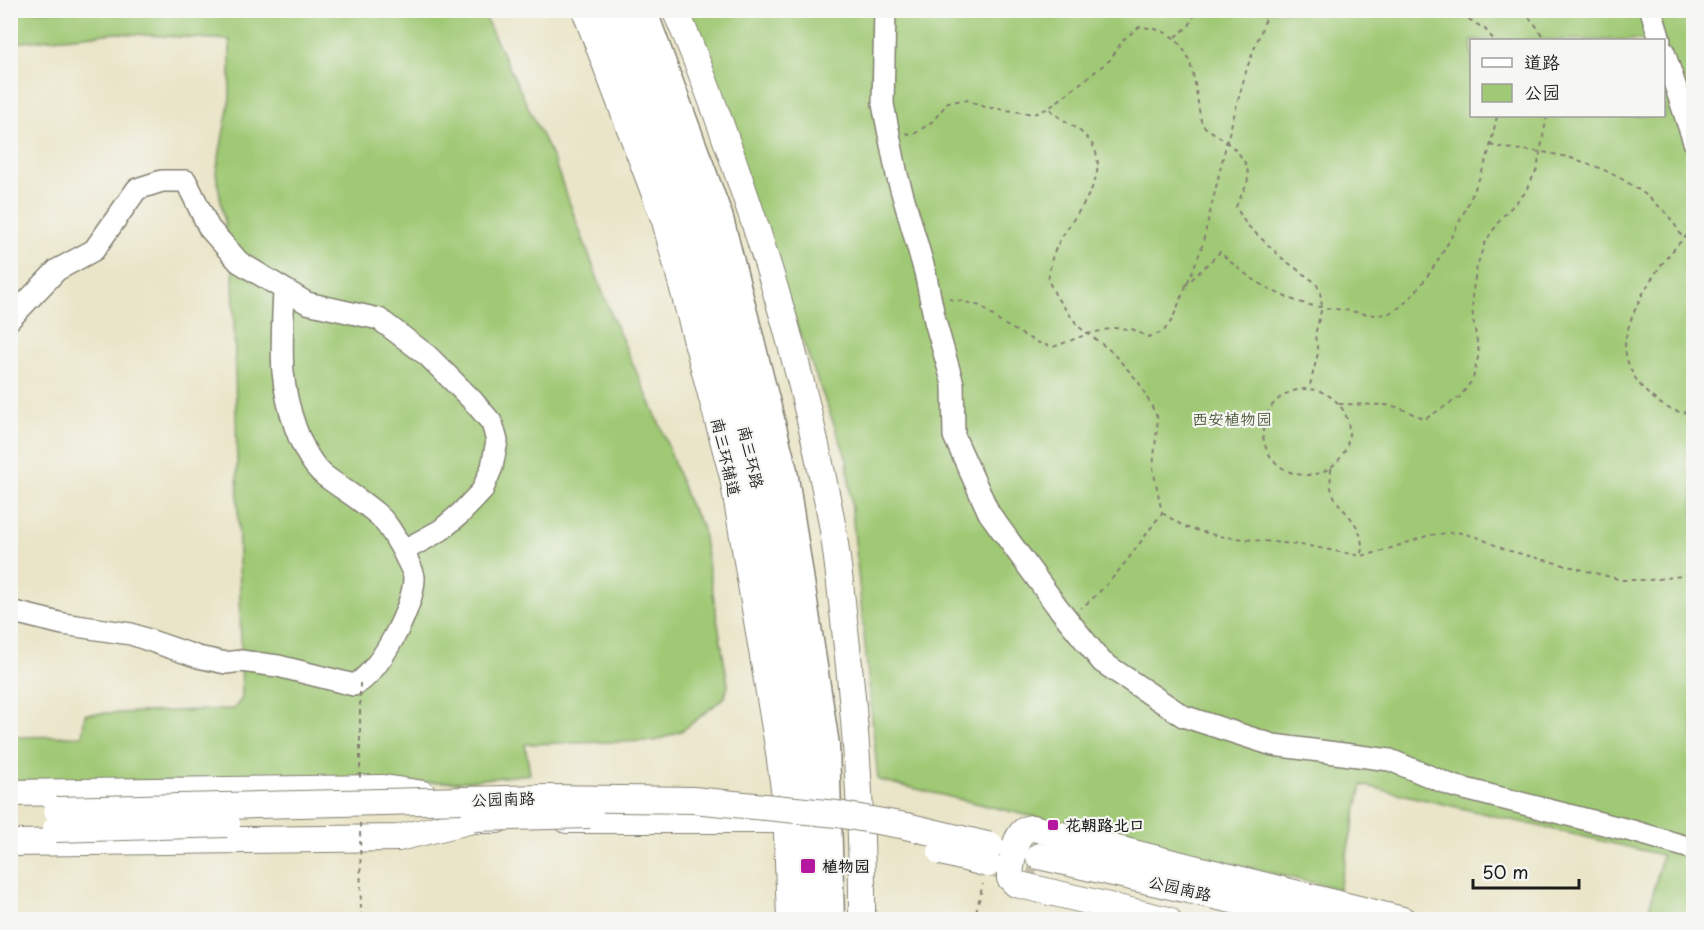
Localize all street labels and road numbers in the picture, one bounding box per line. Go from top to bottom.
street label: 南三环辅道 [706,415,748,498]
street label: 南三环路 [733,423,771,491]
street label: 公园南路 [471,785,535,811]
street label: 公园南路 [1146,868,1214,906]

